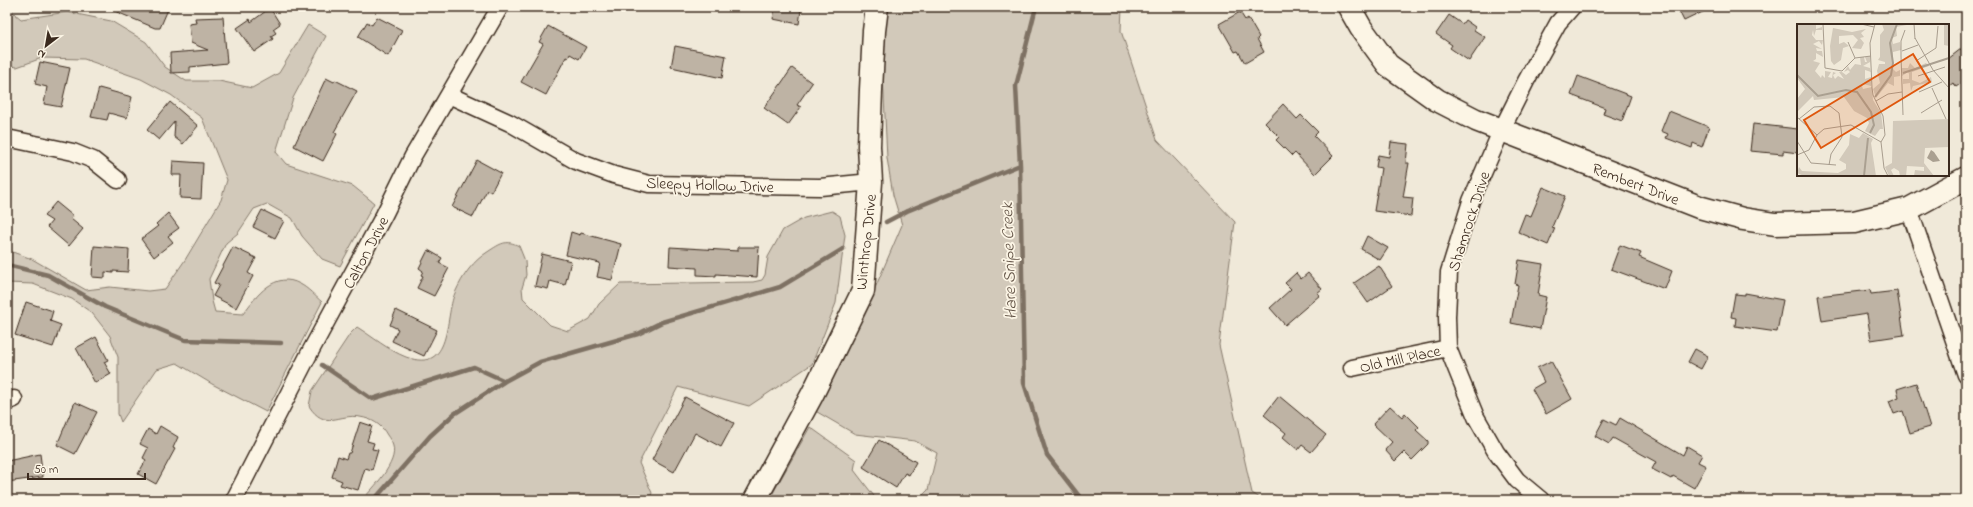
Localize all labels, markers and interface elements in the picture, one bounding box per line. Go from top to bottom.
inset map [1797,24,1949,176]
north arrow [26,26,66,66]
text: N [34,45,49,62]
street label: Rembert Drive [1588,157,1683,213]
street label: Shamrock Drive [1442,168,1498,275]
street label: Sleepy Hollow Drive [646,172,775,200]
street label: Winthrop Drive [850,192,884,291]
water label: Hare Snipe Creek [995,201,1024,320]
street label: Calton Drive [338,212,396,293]
street label: Old Mill Place [1358,340,1444,380]
scale bar [28,455,145,481]
text: 50 m [34,461,58,479]

